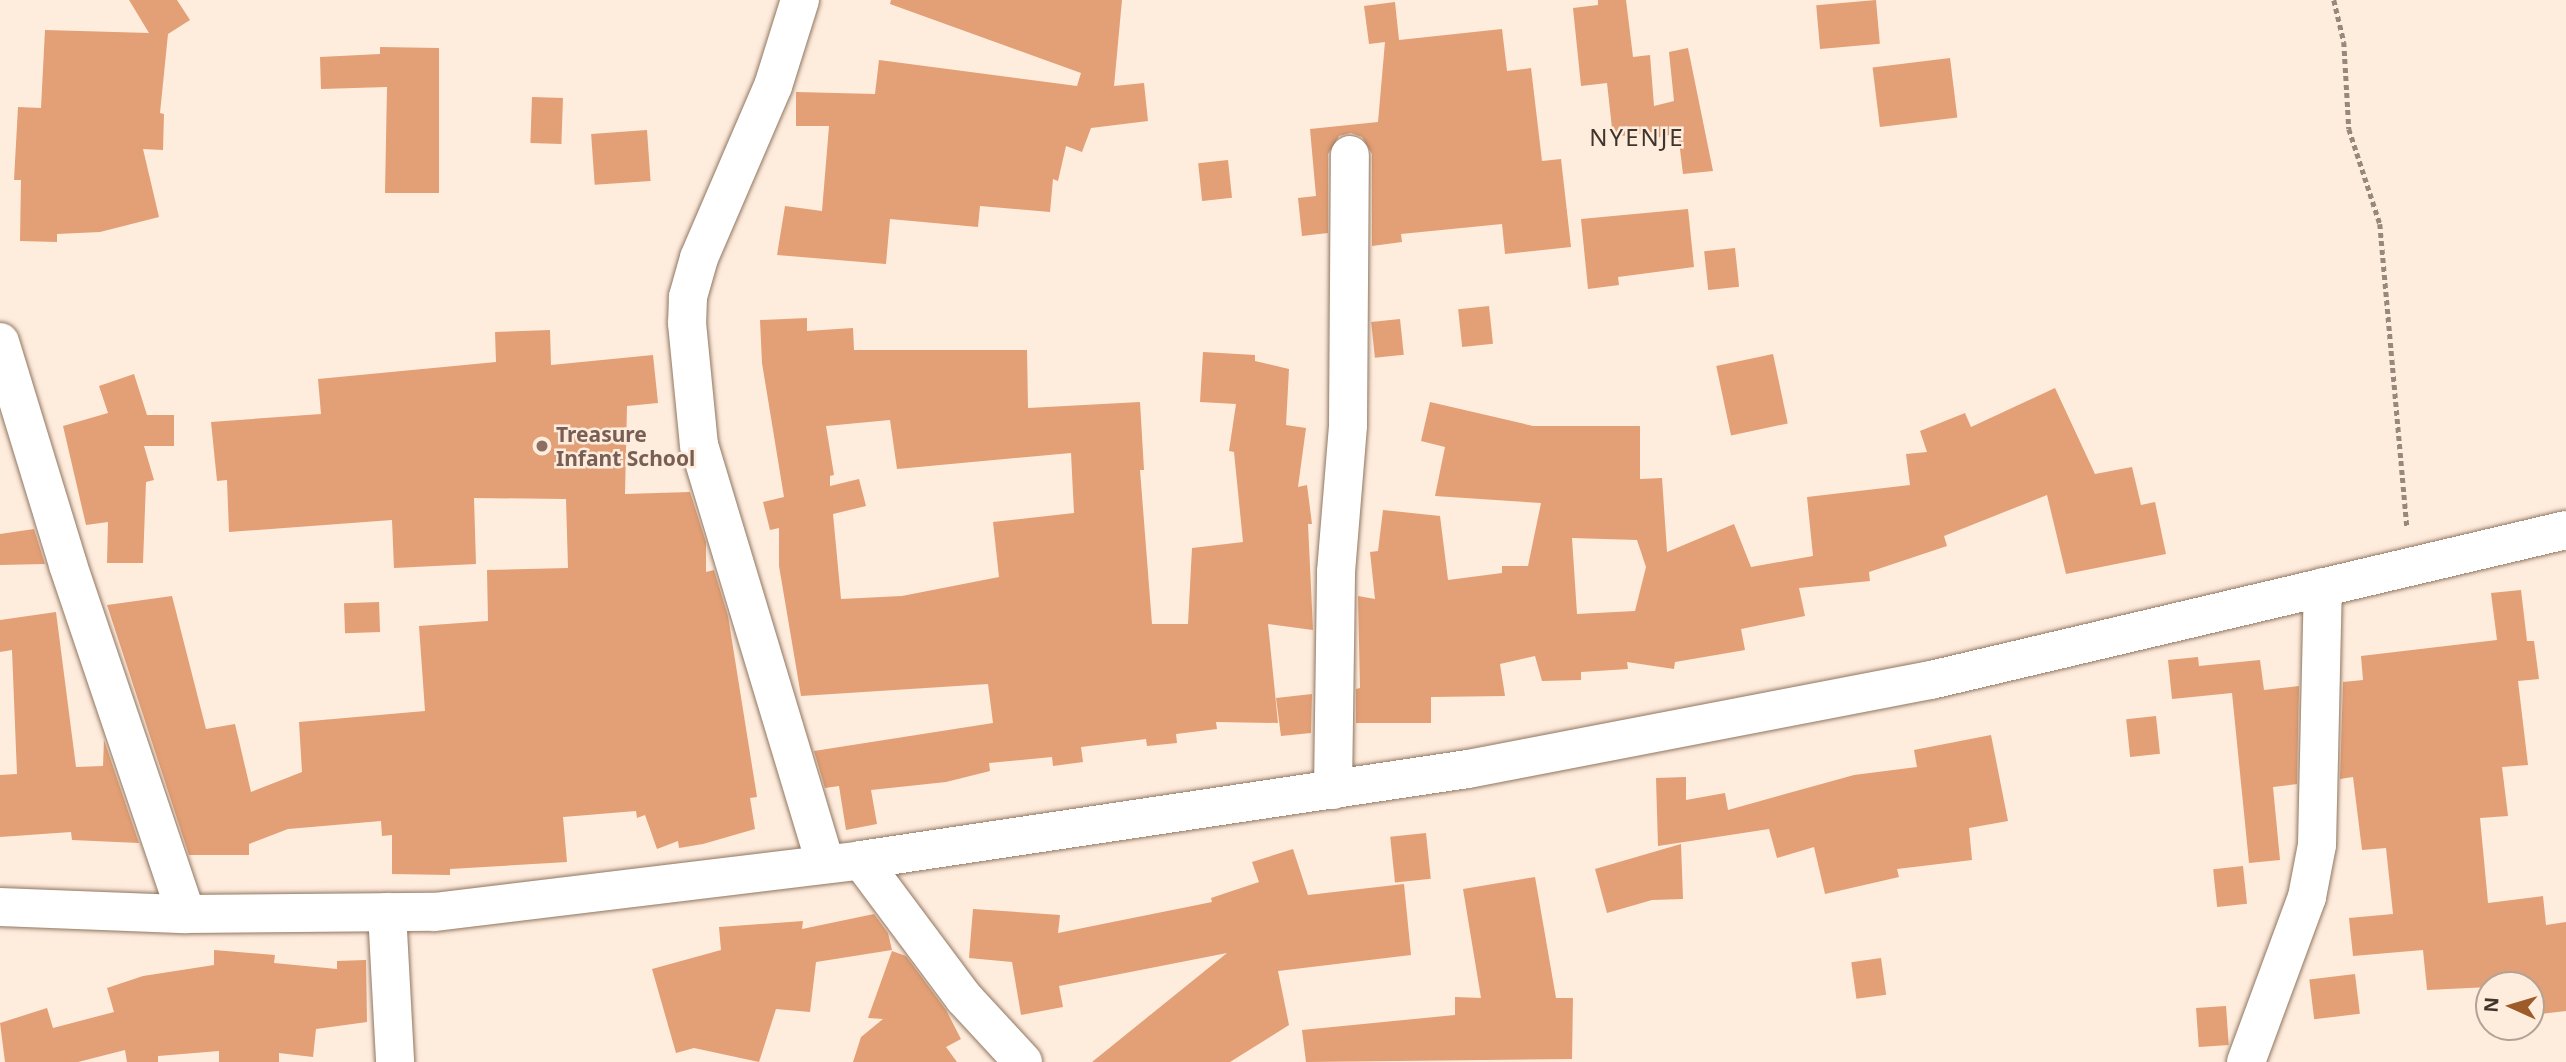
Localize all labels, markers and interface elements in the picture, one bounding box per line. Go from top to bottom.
district label: NYENJE [1590,123,1684,151]
place label: Treasure Infant School [556,421,695,471]
marker: Treasure Infant School [534,438,550,454]
north arrow [2475,971,2545,1041]
text: N [2478,996,2505,1013]

